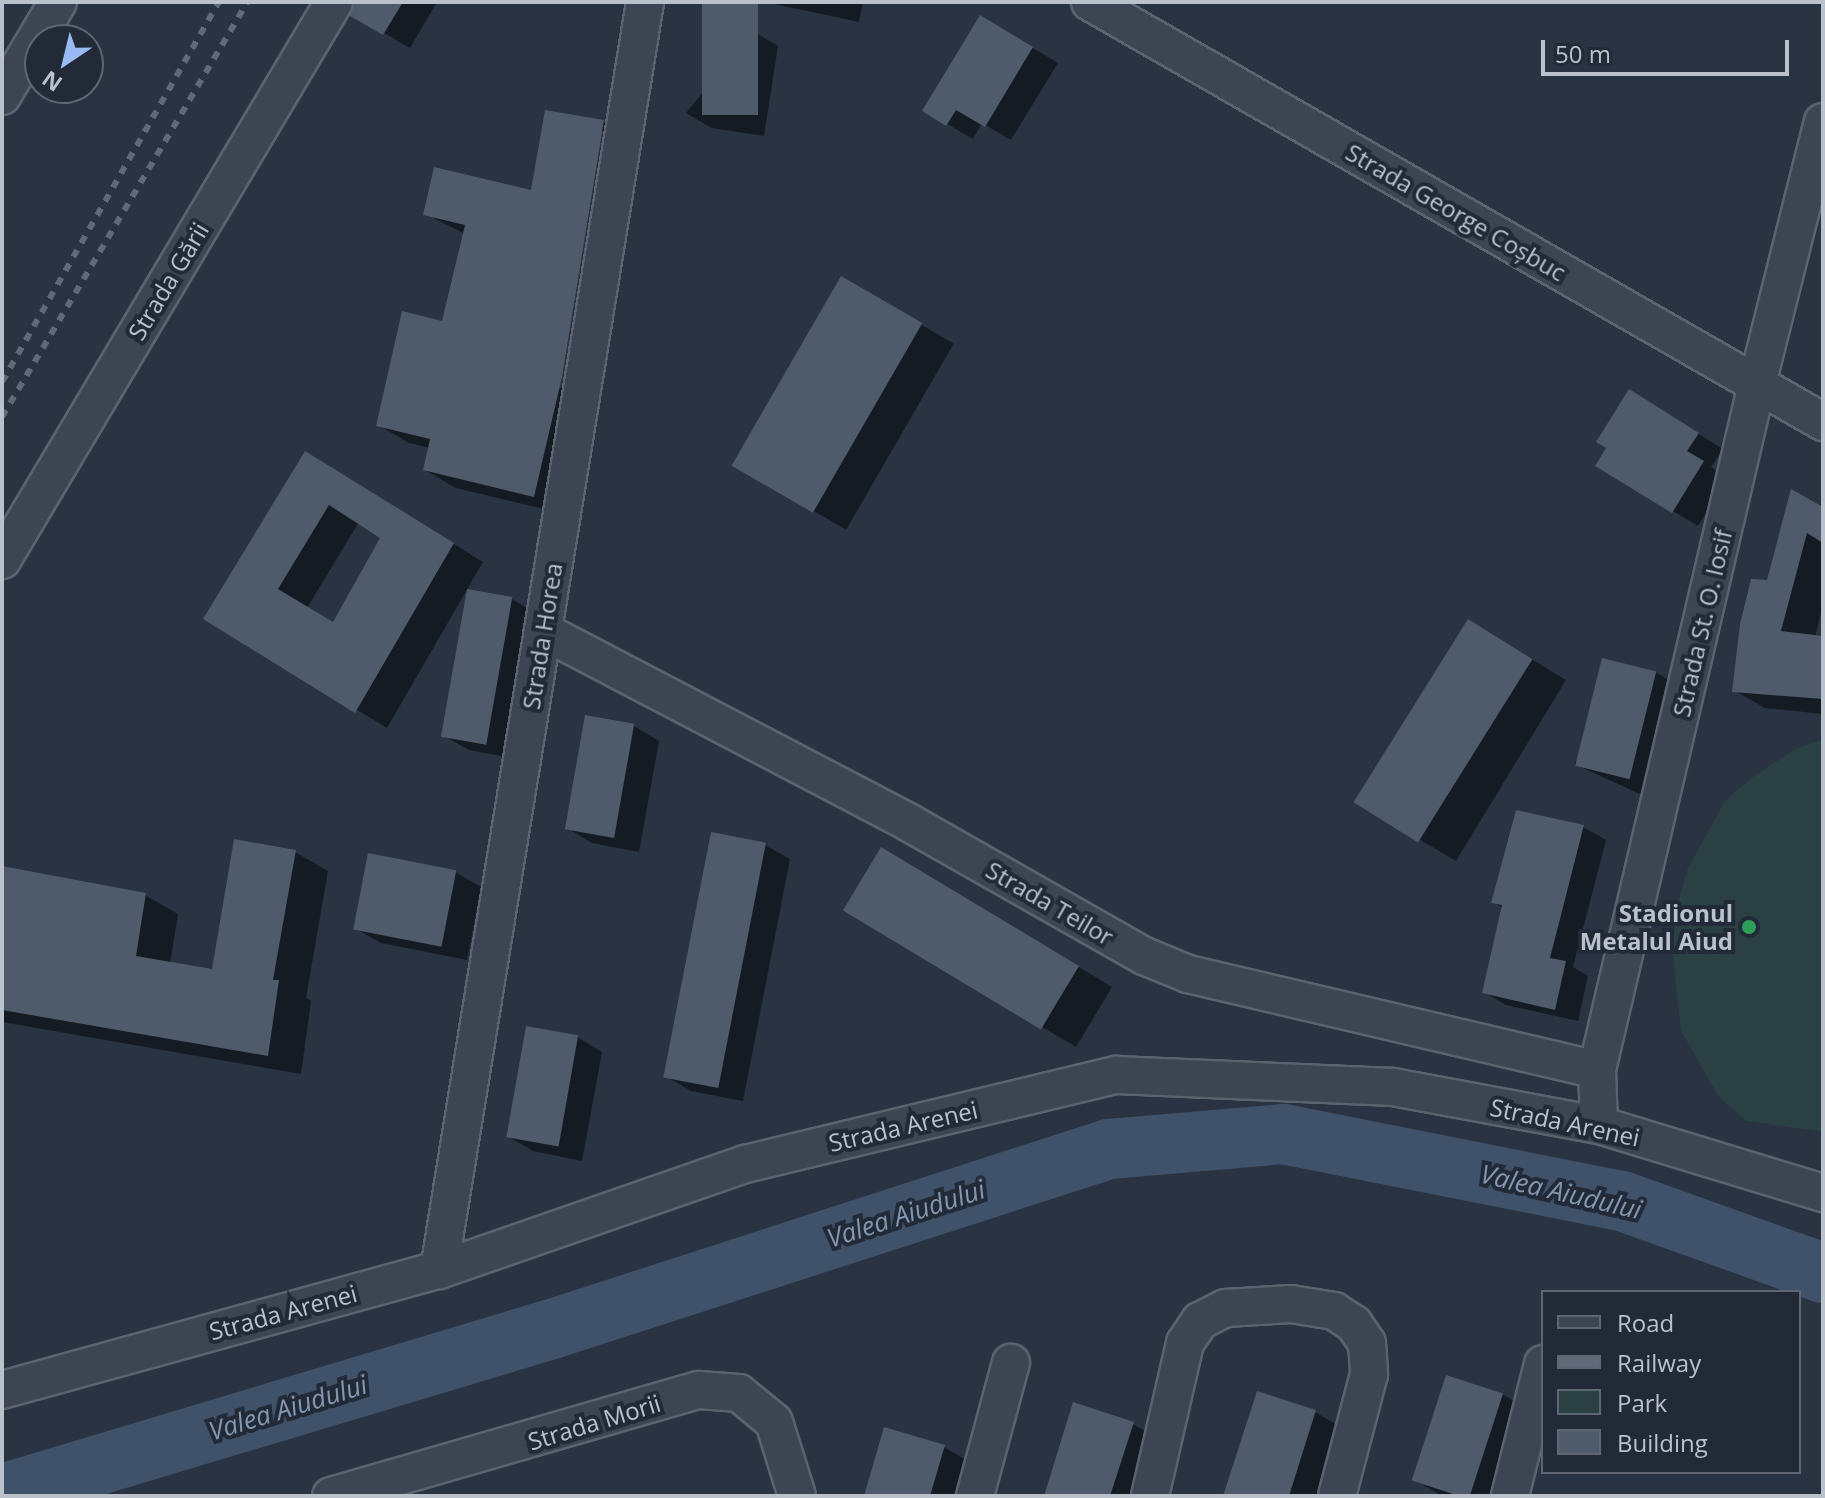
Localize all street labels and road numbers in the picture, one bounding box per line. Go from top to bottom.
street label: Strada George Coșbuc [1341,137,1571,287]
street label: Strada Gării [122,217,214,345]
street label: Strada St. O. Iosif [1666,527,1738,719]
street label: Strada Horea [516,561,568,711]
street label: Strada Teilor [981,855,1119,951]
street label: Strada Arenei [1488,1092,1642,1152]
street label: Strada Arenei [826,1095,980,1157]
street label: Strada Arenei [206,1278,360,1346]
street label: Strada Morii [524,1388,664,1456]

